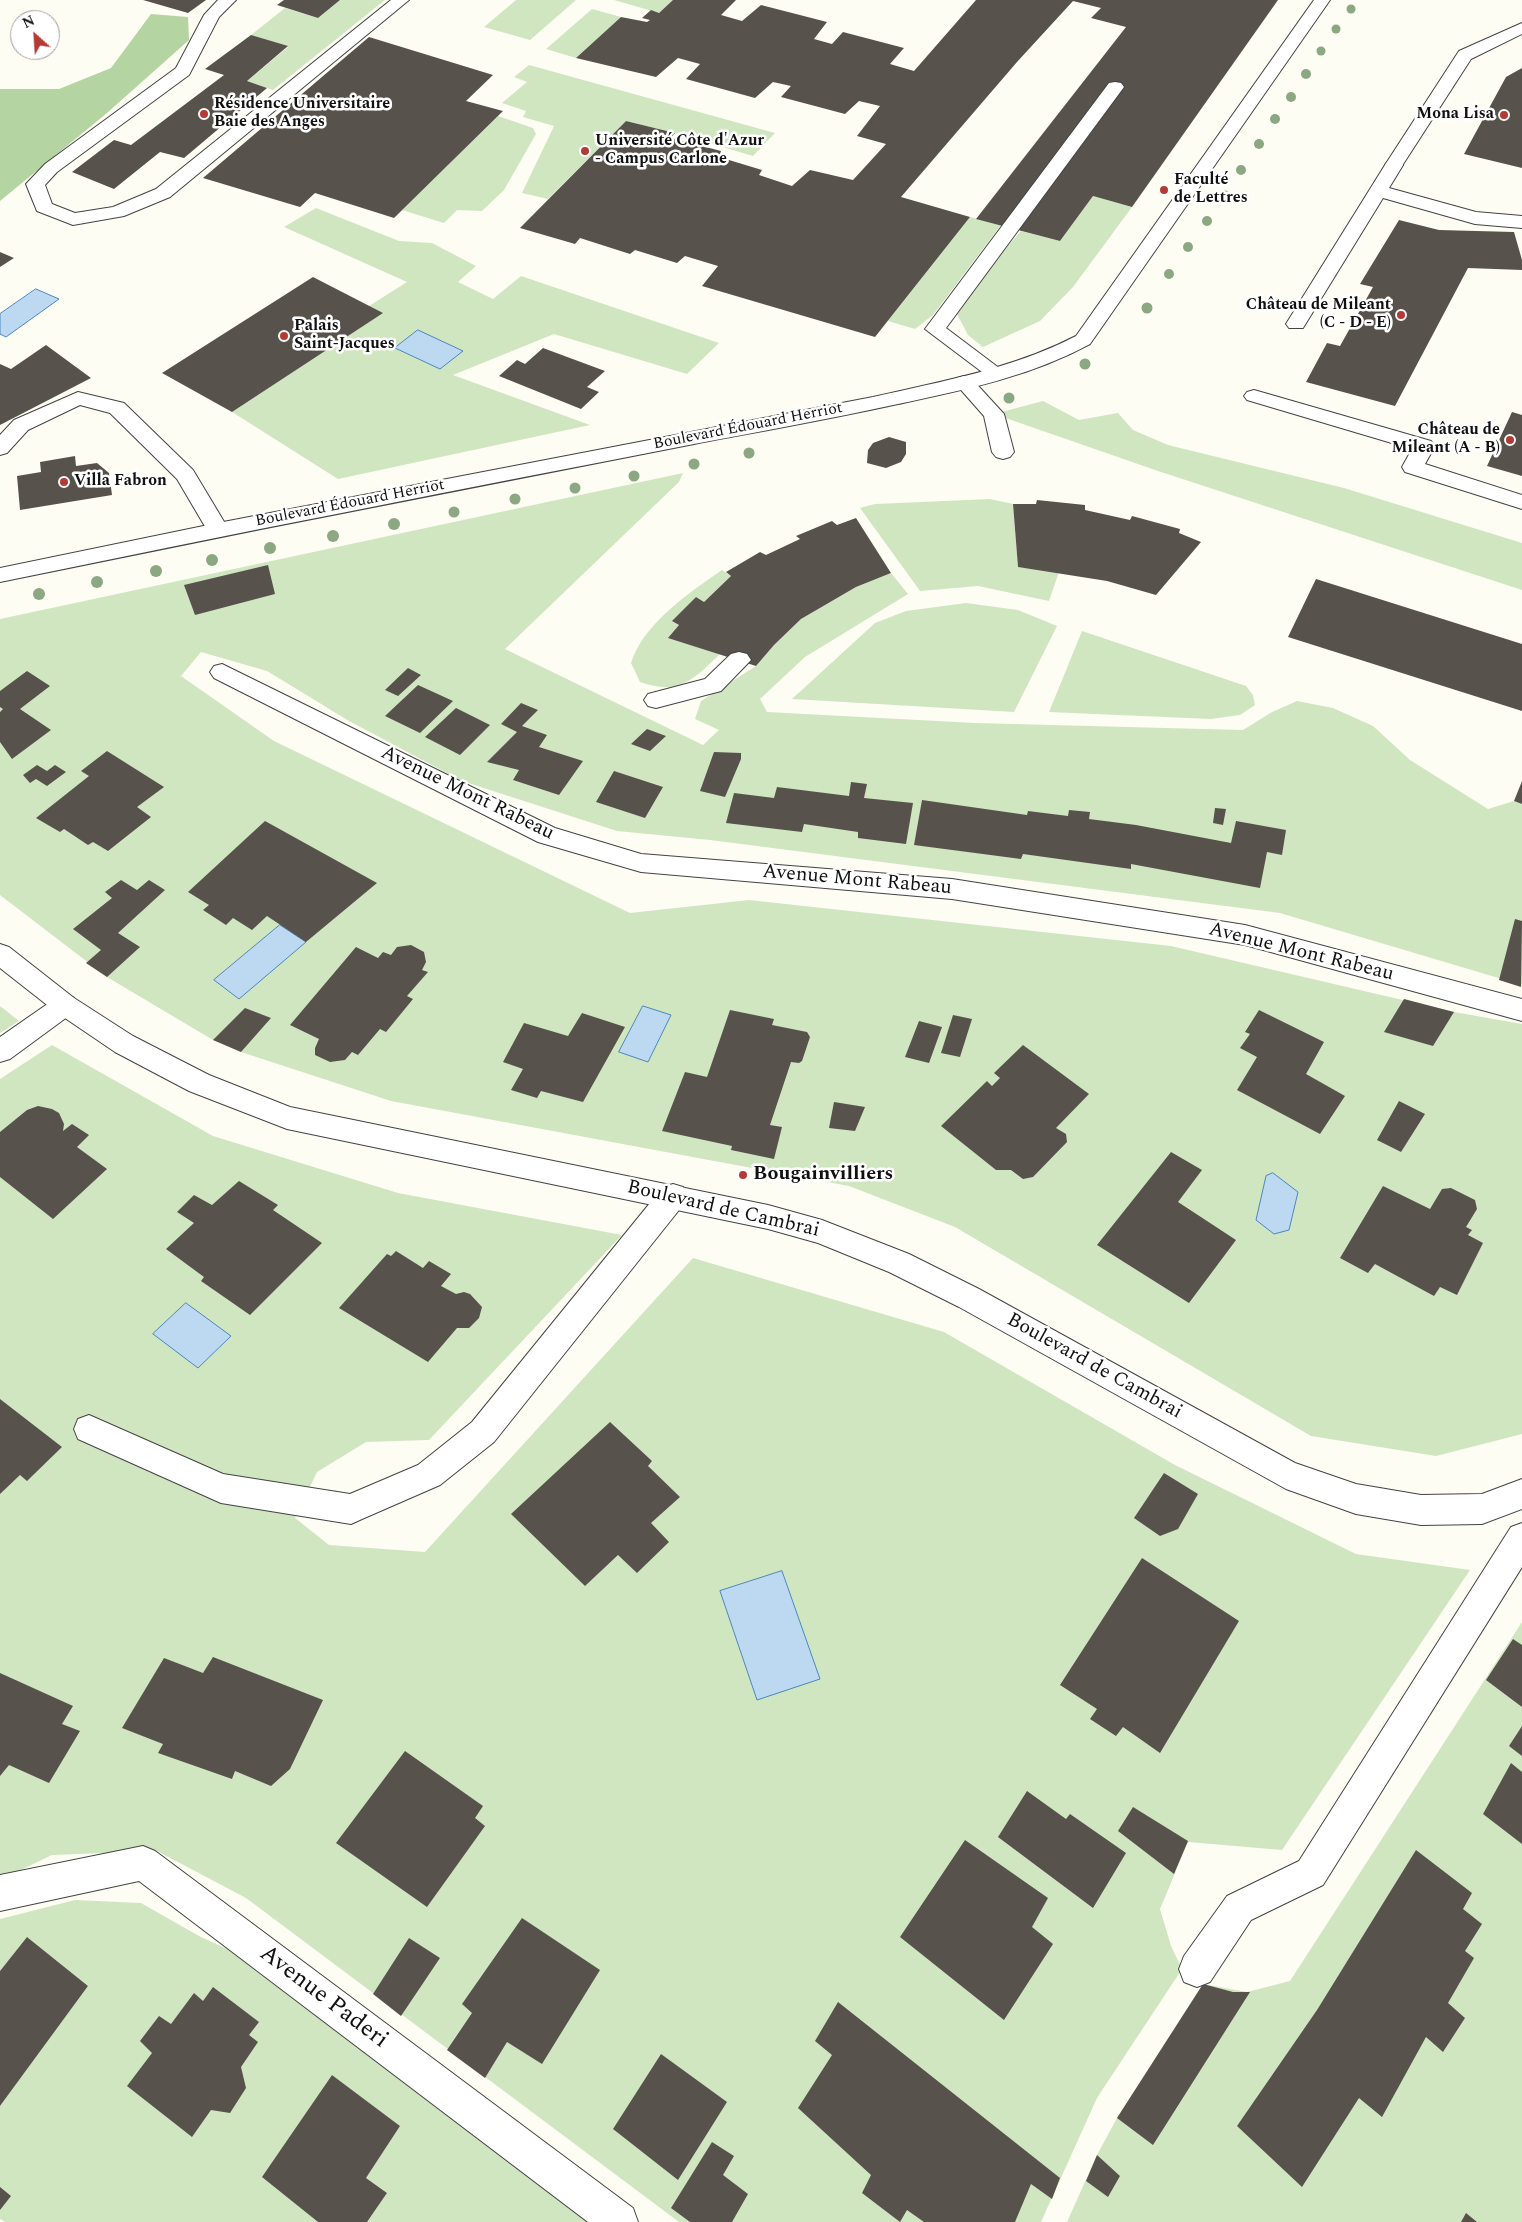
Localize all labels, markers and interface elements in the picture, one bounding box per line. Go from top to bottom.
north arrow [10,10,60,60]
text: N [19,10,38,34]
place label: Résidence Universitaire Baie des Anges [214,95,390,133]
place label: Mona Lisa [1416,105,1494,125]
marker: Résidence Universitaire Baie des Anges [198,108,210,120]
marker: Mona Lisa [1498,109,1510,121]
place label: Université Côte d'Azur - Campus Carlone [595,132,764,170]
marker: Université Côte d'Azur - Campus Carlone [579,145,591,157]
place label: Faculté de Lettres [1174,171,1248,209]
marker: Faculté de Lettres [1158,184,1170,196]
place label: Château de Mileant (C - D - E) [1246,296,1391,334]
marker: Château de Mileant (C - D - E) [1395,309,1407,321]
place label: Palais Saint-Jacques [294,317,395,355]
marker: Palais Saint-Jacques [278,330,290,342]
street label: Boulevard Édouard Herriot [652,399,844,455]
place label: Château de Mileant (A - B) [1392,421,1500,459]
marker: Château de Mileant (A - B) [1504,434,1516,446]
place label: Villa Fabron [74,472,167,492]
marker: Villa Fabron [58,476,70,488]
street label: Boulevard Édouard Herriot [254,476,446,532]
street label: Avenue Mont Rabeau [376,742,558,846]
street label: Avenue Mont Rabeau [761,861,953,901]
street label: Avenue Mont Rabeau [1206,918,1396,988]
place label: Bougainvilliers [753,1163,893,1187]
marker: Bougainvilliers [737,1169,749,1181]
street label: Boulevard de Cambrai [624,1176,822,1244]
street label: Boulevard de Cambrai [1002,1309,1186,1425]
street label: Avenue Paderi [253,1940,393,2056]

